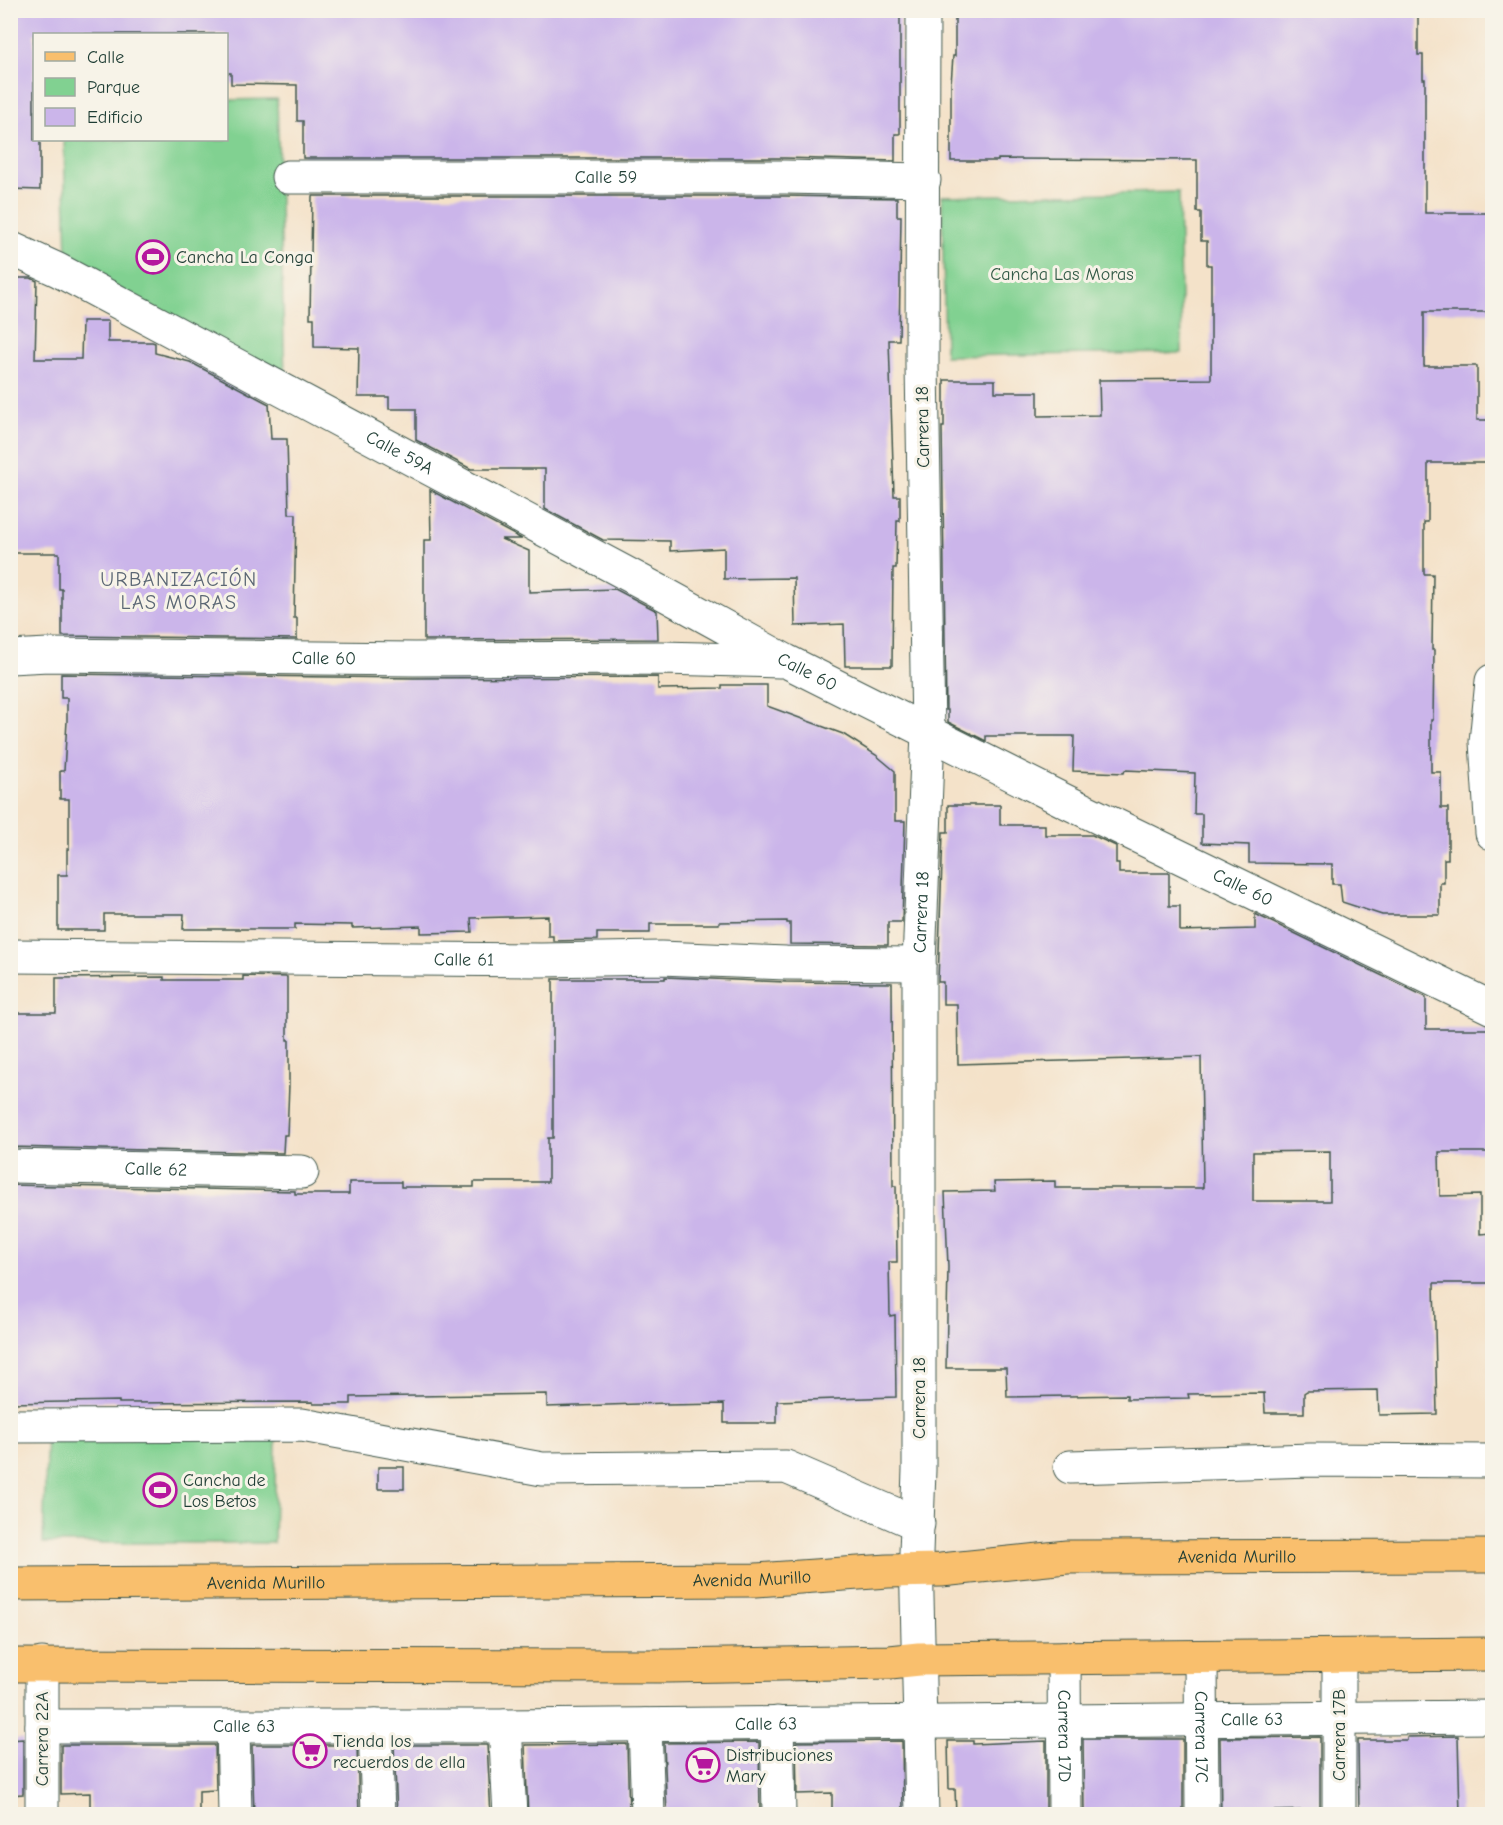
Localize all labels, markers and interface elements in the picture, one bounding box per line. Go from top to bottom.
legend [33,33,228,141]
text: Calle [87,47,124,68]
text: Parque [87,77,140,98]
text: Edificio [87,107,143,128]
street label: Calle 59 [575,167,637,188]
sports icon: Cancha La Conga [135,239,171,275]
place label: Cancha La Conga [176,247,313,268]
park label: Cancha Las Moras [990,264,1134,285]
street label: Carrera 18 [912,386,934,468]
street label: Calle 59A [362,426,437,479]
district label: URBANIZACIÓN LAS MORAS [100,567,258,614]
street label: Calle 60 [292,647,356,669]
street label: Calle 60 [774,648,841,695]
street label: Calle 60 [1209,864,1276,911]
street label: Carrera 18 [909,871,933,953]
street label: Calle 61 [434,949,494,970]
street label: Calle 62 [125,1158,187,1180]
street label: Carrera 18 [909,1357,930,1439]
place label: Cancha de Los Betos [183,1470,265,1512]
sports icon: Cancha de Los Betos [142,1472,178,1508]
street label: Avenida Murillo [1178,1546,1296,1567]
street label: Avenida Murillo [693,1566,812,1591]
street label: Avenida Murillo [207,1572,325,1593]
street label: Carrera 17B [1329,1689,1350,1781]
street label: Carrera 17D [1054,1690,1075,1782]
street label: Carrera 17C [1191,1691,1212,1783]
street label: Carrera 22A [32,1692,53,1786]
street label: Calle 63 [1221,1708,1283,1730]
street label: Calle 63 [735,1713,797,1734]
street label: Calle 63 [213,1716,275,1737]
place label: Tienda los recuerdos de ella [333,1731,466,1773]
supermarket icon: Tienda los recuerdos de ella [292,1733,328,1769]
place label: Distribuciones Mary [726,1745,833,1787]
supermarket icon: Distribuciones Mary [685,1747,721,1783]

